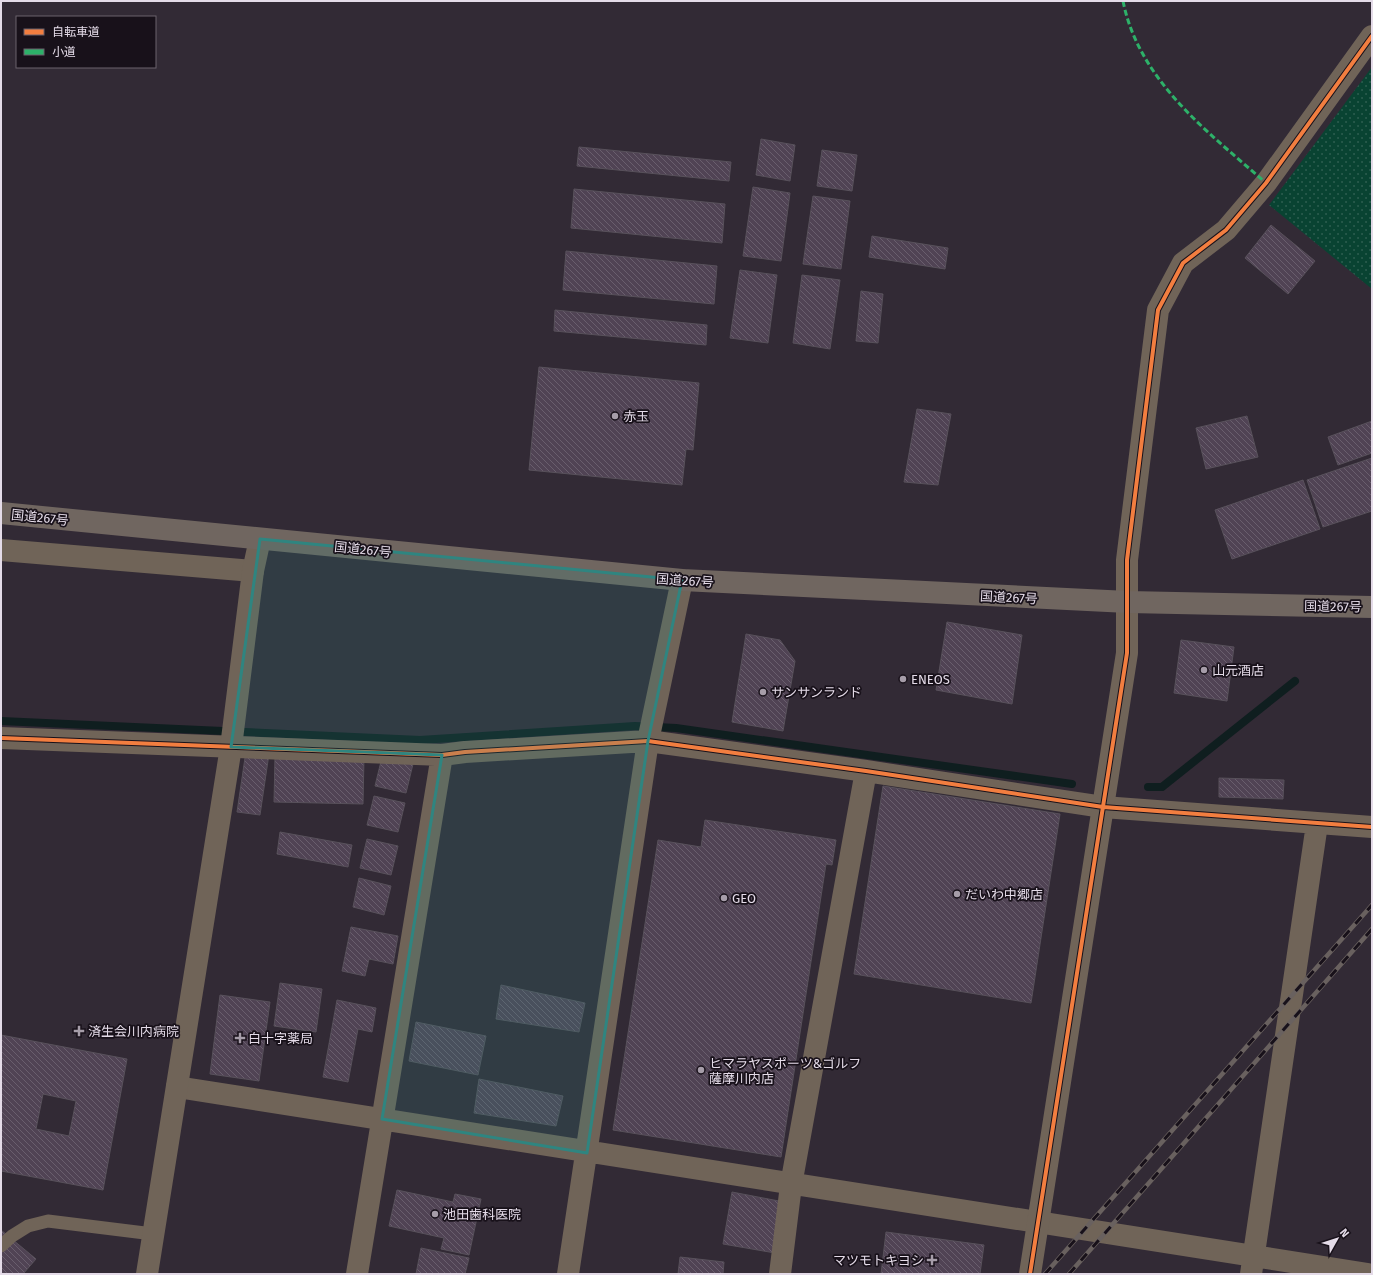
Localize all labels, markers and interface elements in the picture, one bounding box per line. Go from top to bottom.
legend [16,16,156,68]
text: 自転車道 [52,25,100,39]
text: 小道 [52,45,76,59]
place label: 赤玉 [623,409,649,424]
marker: 赤玉 [610,411,620,421]
street label: 国道267号 [10,507,69,528]
street label: 国道267号 [333,539,392,560]
street label: 国道267号 [656,571,714,590]
street label: 国道267号 [980,588,1038,607]
street label: 国道267号 [1304,598,1362,615]
place label: 山元酒店 [1212,663,1264,678]
marker: 山元酒店 [1199,665,1209,675]
place label: ENEOS [911,672,950,687]
marker: ENEOS [898,674,908,684]
place label: サンサンランド [771,685,862,700]
marker: サンサンランド [758,687,768,697]
place label: だいわ中郷店 [965,887,1043,902]
marker: だいわ中郷店 [952,889,962,899]
place label: GEO [732,891,756,906]
marker: GEO [719,893,729,903]
place label: 済生会川内病院 [88,1024,179,1039]
marker: 済生会川内病院 [73,1025,85,1037]
place label: 白十字薬局 [248,1031,313,1046]
marker: 白十字薬局 [235,1033,245,1043]
place label: ヒマラヤスポーツ&ゴルフ 薩摩川内店 [709,1056,861,1086]
marker: ヒマラヤスポーツ&ゴルフ 薩摩川内店 [696,1065,706,1075]
place label: 池田歯科医院 [443,1207,521,1222]
marker: 池田歯科医院 [430,1209,440,1219]
north arrow [1317,1219,1357,1259]
text: N [1337,1226,1352,1240]
place label: マツモトキヨシ [833,1253,924,1268]
marker: マツモトキヨシ [927,1255,937,1265]

